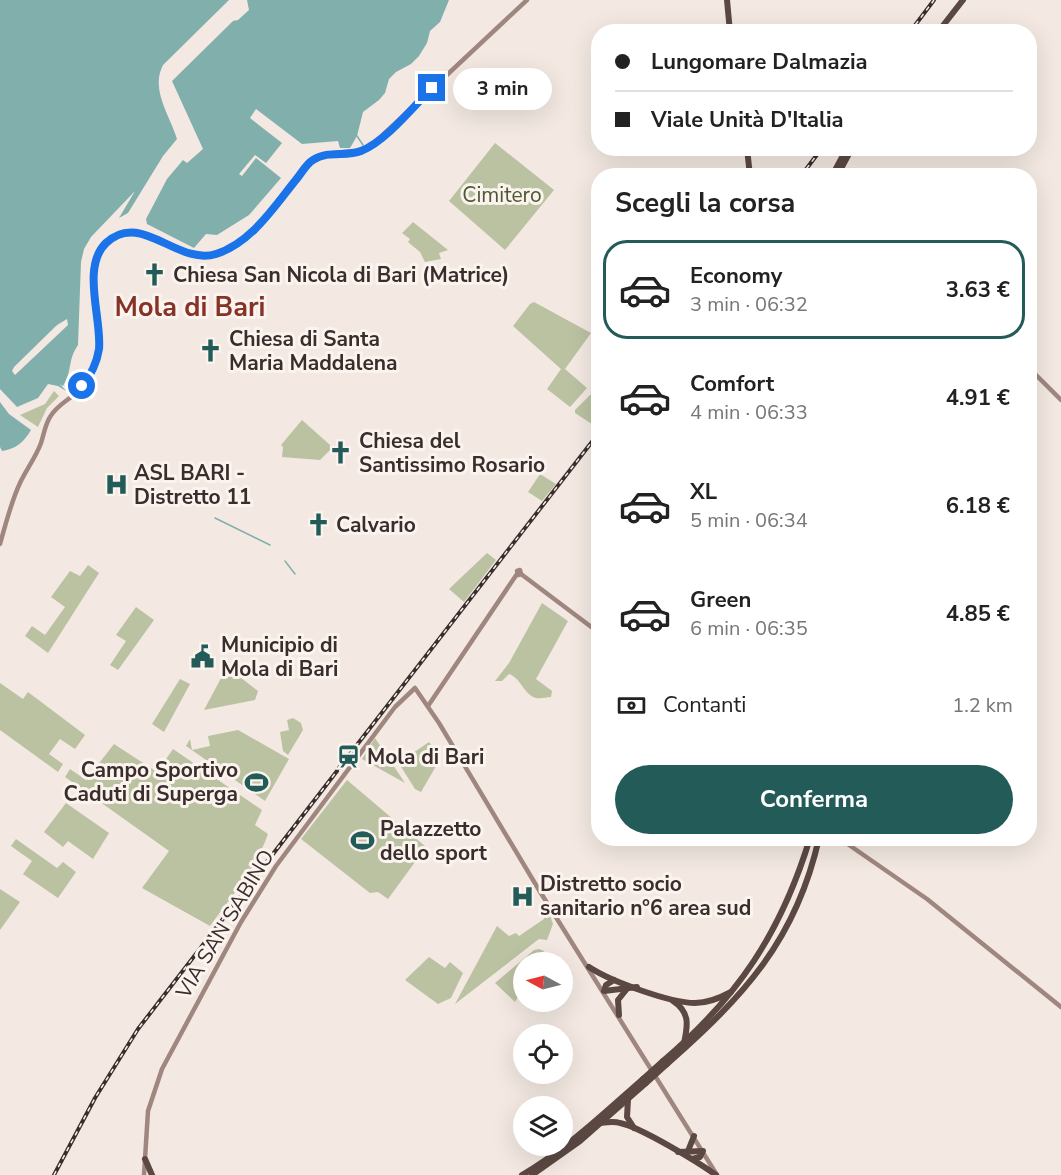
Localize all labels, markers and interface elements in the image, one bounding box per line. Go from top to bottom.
text: Lungomare Dalmazia [651,47,868,77]
callout: 3 min [453,67,552,109]
route end [418,74,445,101]
text: 3 min [477,75,528,102]
text: Viale Unità D'Italia [651,105,844,135]
park label: Cimitero [462,181,542,209]
text: Scegli la corsa [615,185,795,222]
place label: Chiesa San Nicola di Bari (Matrice) [173,261,509,289]
text: Economy [690,261,782,291]
church icon: Chiesa San Nicola di Bari (Matrice) [142,262,168,288]
icon: car [618,263,672,317]
text: 3.63 € [946,275,1010,305]
district label: Mola di Bari [115,289,265,326]
text: 3 min · 06:32 [690,291,808,318]
place label: Chiesa di Santa Maria Maddalena [229,325,398,377]
church icon: Chiesa di Santa Maria Maddalena [198,338,224,364]
text: Comfort [690,369,774,399]
icon: car [618,371,672,425]
route start [68,372,95,399]
text: 4.91 € [946,383,1010,413]
text: 4 min · 06:33 [690,399,808,426]
place label: Chiesa del Santissimo Rosario [359,427,545,479]
church icon: Chiesa del Santissimo Rosario [328,440,354,466]
place label: ASL BARI - Distretto 11 [134,459,251,511]
hospital icon: ASL BARI - Distretto 11 [103,472,129,498]
text: XL [690,477,717,507]
icon: car [618,479,672,533]
text: 6.18 € [946,491,1010,521]
text: 5 min · 06:34 [690,507,808,534]
place label: Calvario [336,511,416,539]
church icon: Calvario [305,512,331,538]
text: Green [690,585,751,615]
icon: car [618,587,672,641]
text: 4.85 € [946,599,1010,629]
text: 6 min · 06:35 [690,615,808,642]
place label: Municipio di Mola di Bari [221,631,338,683]
public building icon: Municipio di Mola di Bari [190,644,216,670]
icon: cash [615,689,648,722]
text: Contanti [663,690,746,720]
text: 1.2 km [952,692,1013,719]
place label: Mola di Bari [367,743,484,771]
station icon: Mola di Bari [336,744,362,770]
place label: Campo Sportivo Caduti di Superga [64,756,238,808]
button: Conferma [615,765,1013,834]
sports icon: Campo Sportivo Caduti di Superga [243,769,269,795]
place label: Palazzetto dello sport [380,815,488,867]
sports icon: Palazzetto dello sport [349,828,375,854]
street label: VIA SAN SABINO [169,844,281,1005]
place label: Distretto socio sanitario n°6 area sud [540,870,751,922]
hospital icon: Distretto socio sanitario n°6 area sud [509,883,535,909]
north arrow [513,952,573,1012]
map controls [513,952,573,1156]
button: locate [513,1024,573,1084]
button: layers [513,1096,573,1156]

